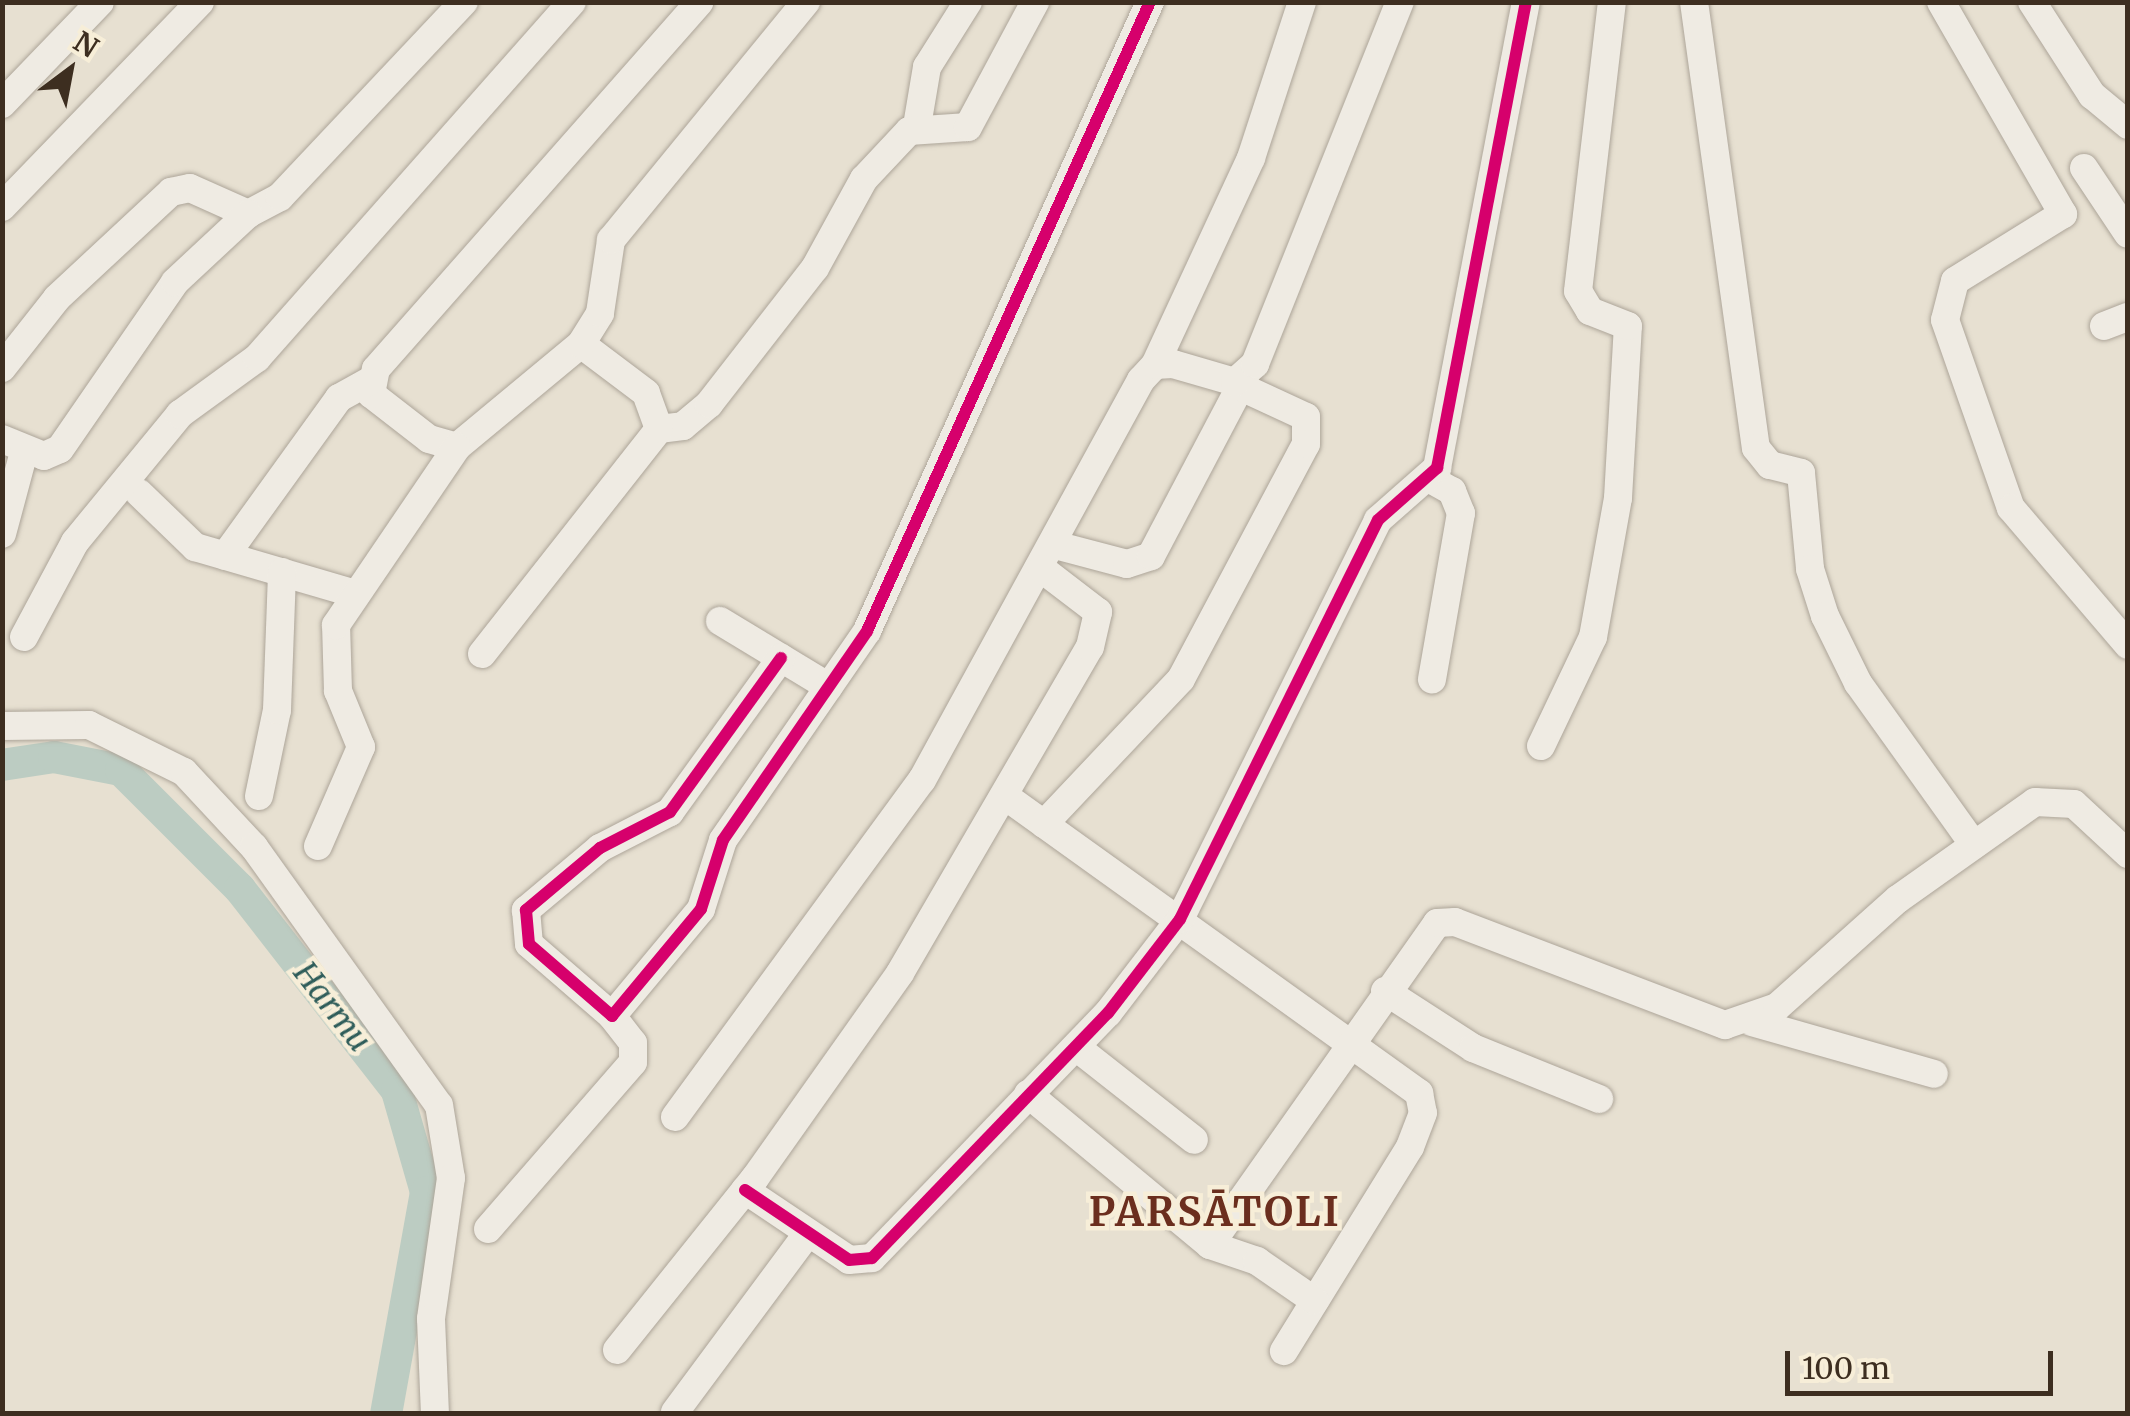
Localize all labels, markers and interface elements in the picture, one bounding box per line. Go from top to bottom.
north arrow [20,20,120,120]
text: N [67,23,105,66]
water label: Harmu [285,955,379,1059]
district label: PARSĀTOLI [1089,1188,1341,1236]
scale bar [1790,1331,2058,1393]
text: 100 m [1802,1349,1890,1387]

